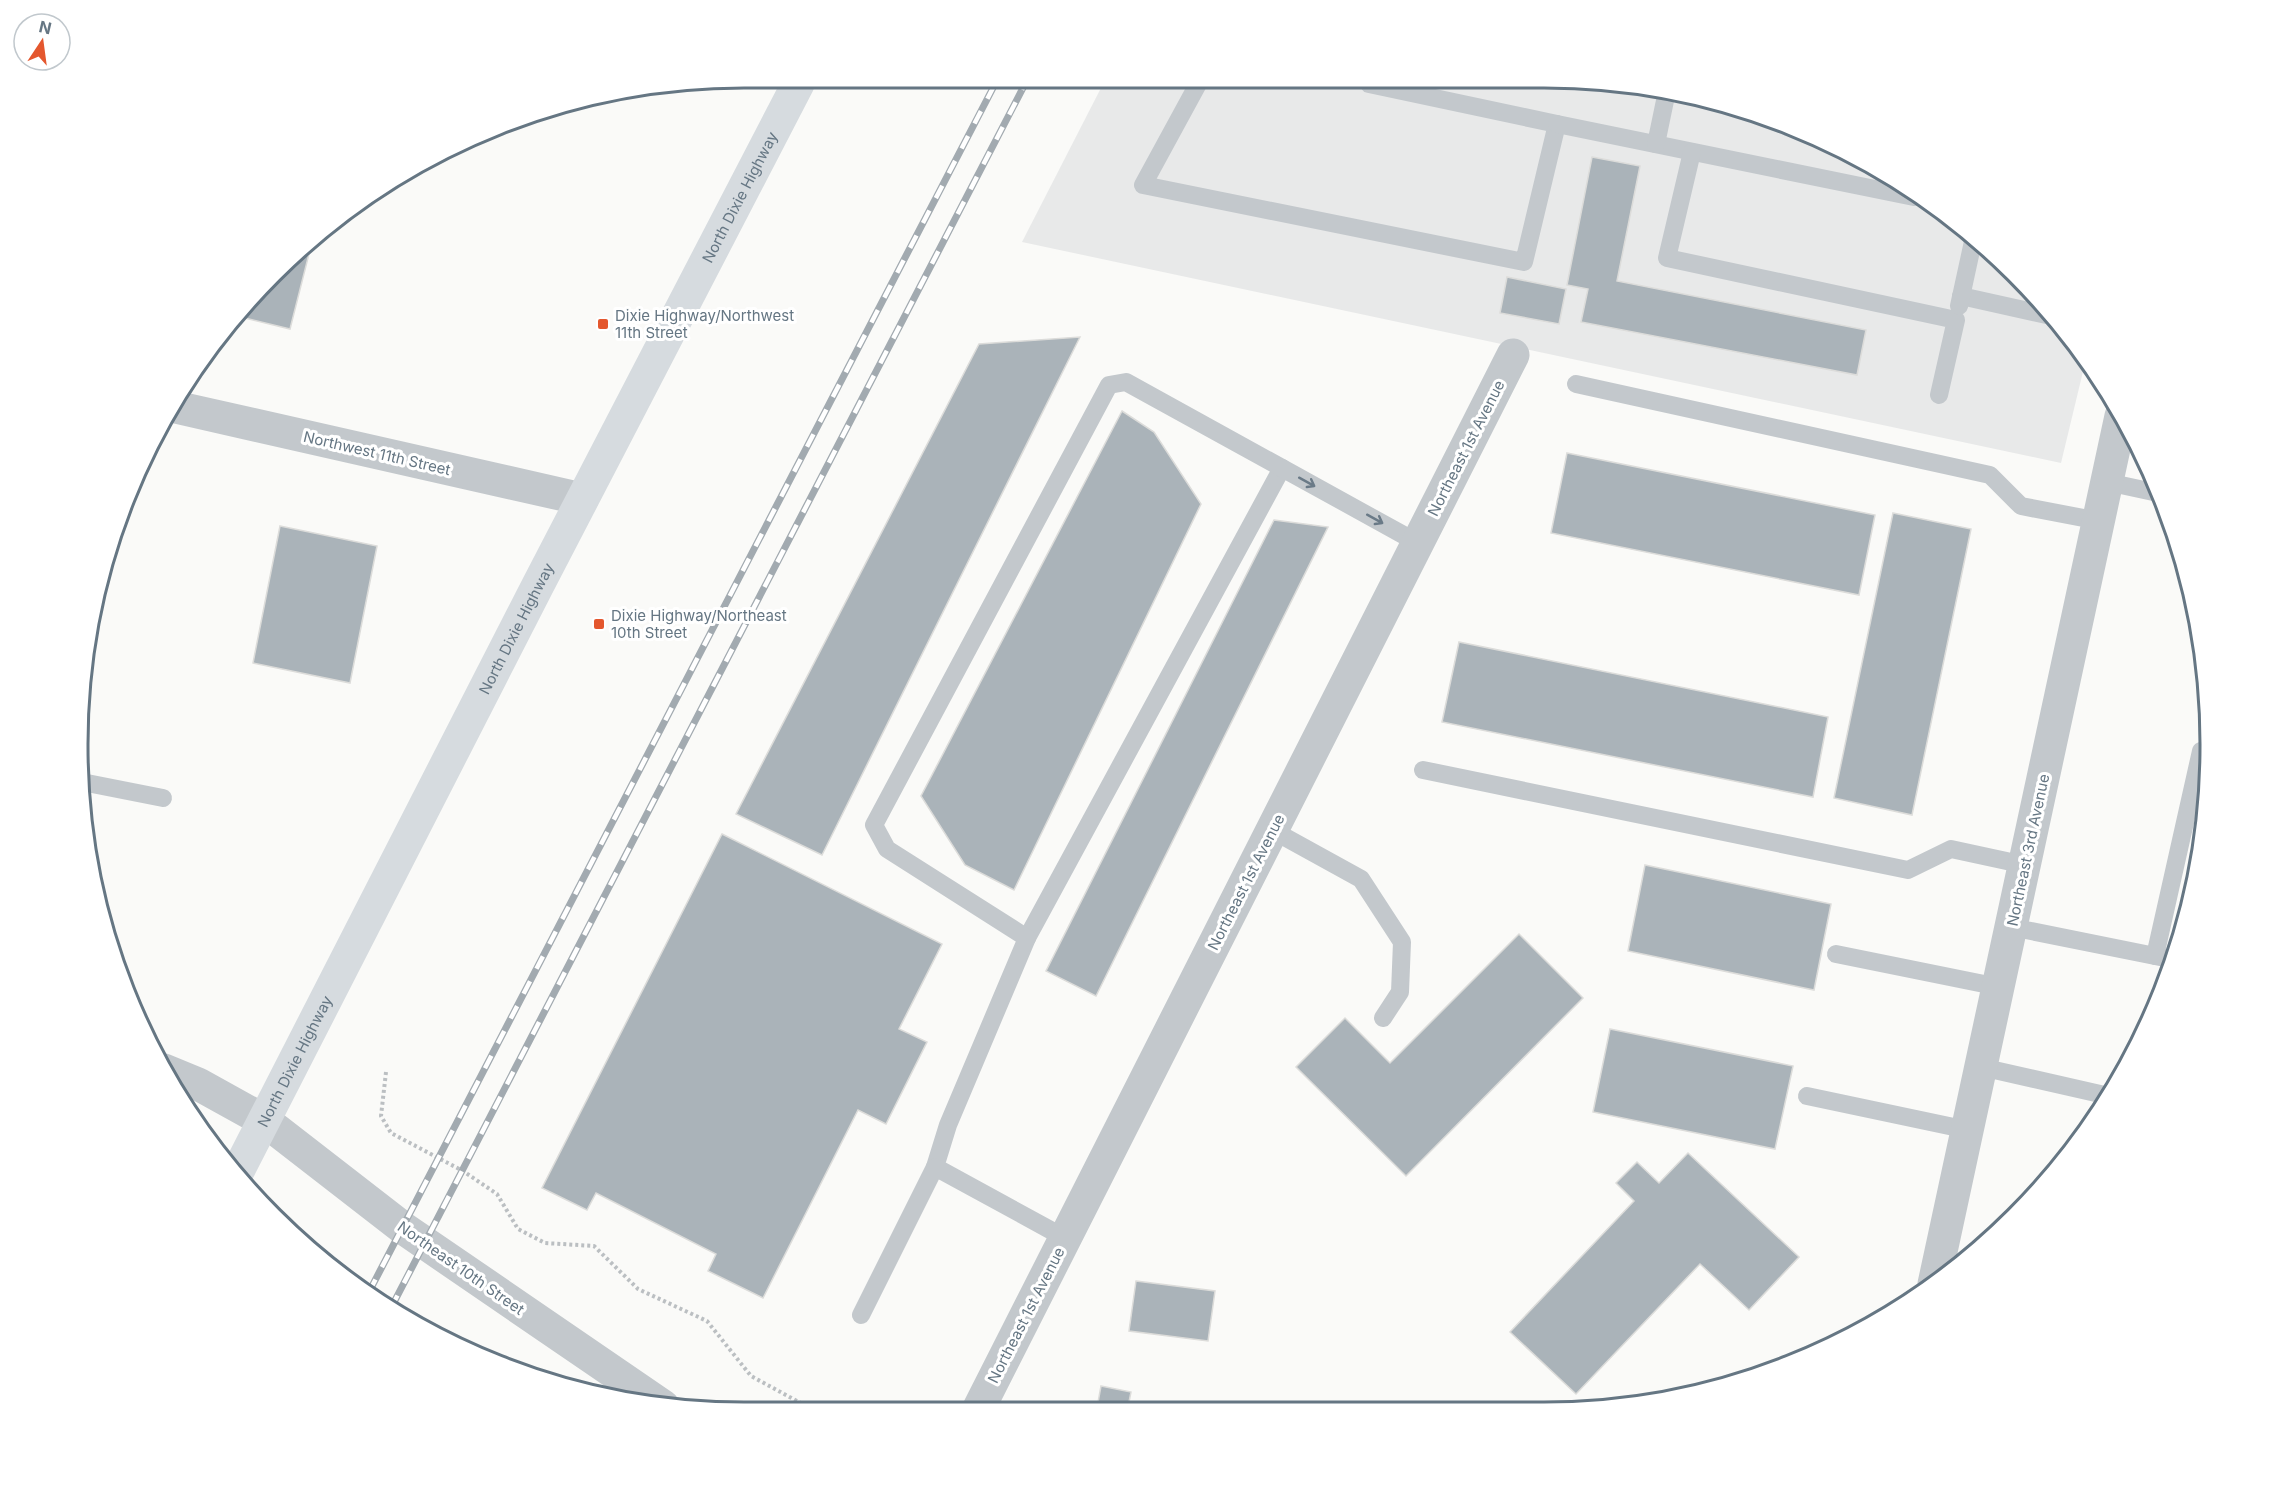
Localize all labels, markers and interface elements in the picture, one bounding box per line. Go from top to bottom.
north arrow [12,12,72,72]
text: N [37,16,54,39]
street label: North Dixie Highway [698,128,782,266]
place label: Dixie Highway/Northwest 11th Street [615,306,794,342]
marker: Dixie Highway/Northwest 11th Street [596,317,610,331]
street label: Northeast 1st Avenue [1423,377,1509,519]
street label: Northwest 11th Street [302,427,453,479]
one-way arrow [1297,477,1315,488]
one-way arrow [1366,513,1383,525]
street label: North Dixie Highway [474,559,558,697]
place label: Dixie Highway/Northeast 10th Street [611,606,787,642]
marker: Dixie Highway/Northeast 10th Street [592,617,606,631]
street label: Northeast 3rd Avenue [2003,772,2053,928]
street label: Northeast 1st Avenue [1203,811,1289,953]
street label: North Dixie Highway [253,992,336,1130]
street label: Northeast 10th Street [394,1217,528,1319]
street label: Northeast 1st Avenue [983,1244,1069,1386]

